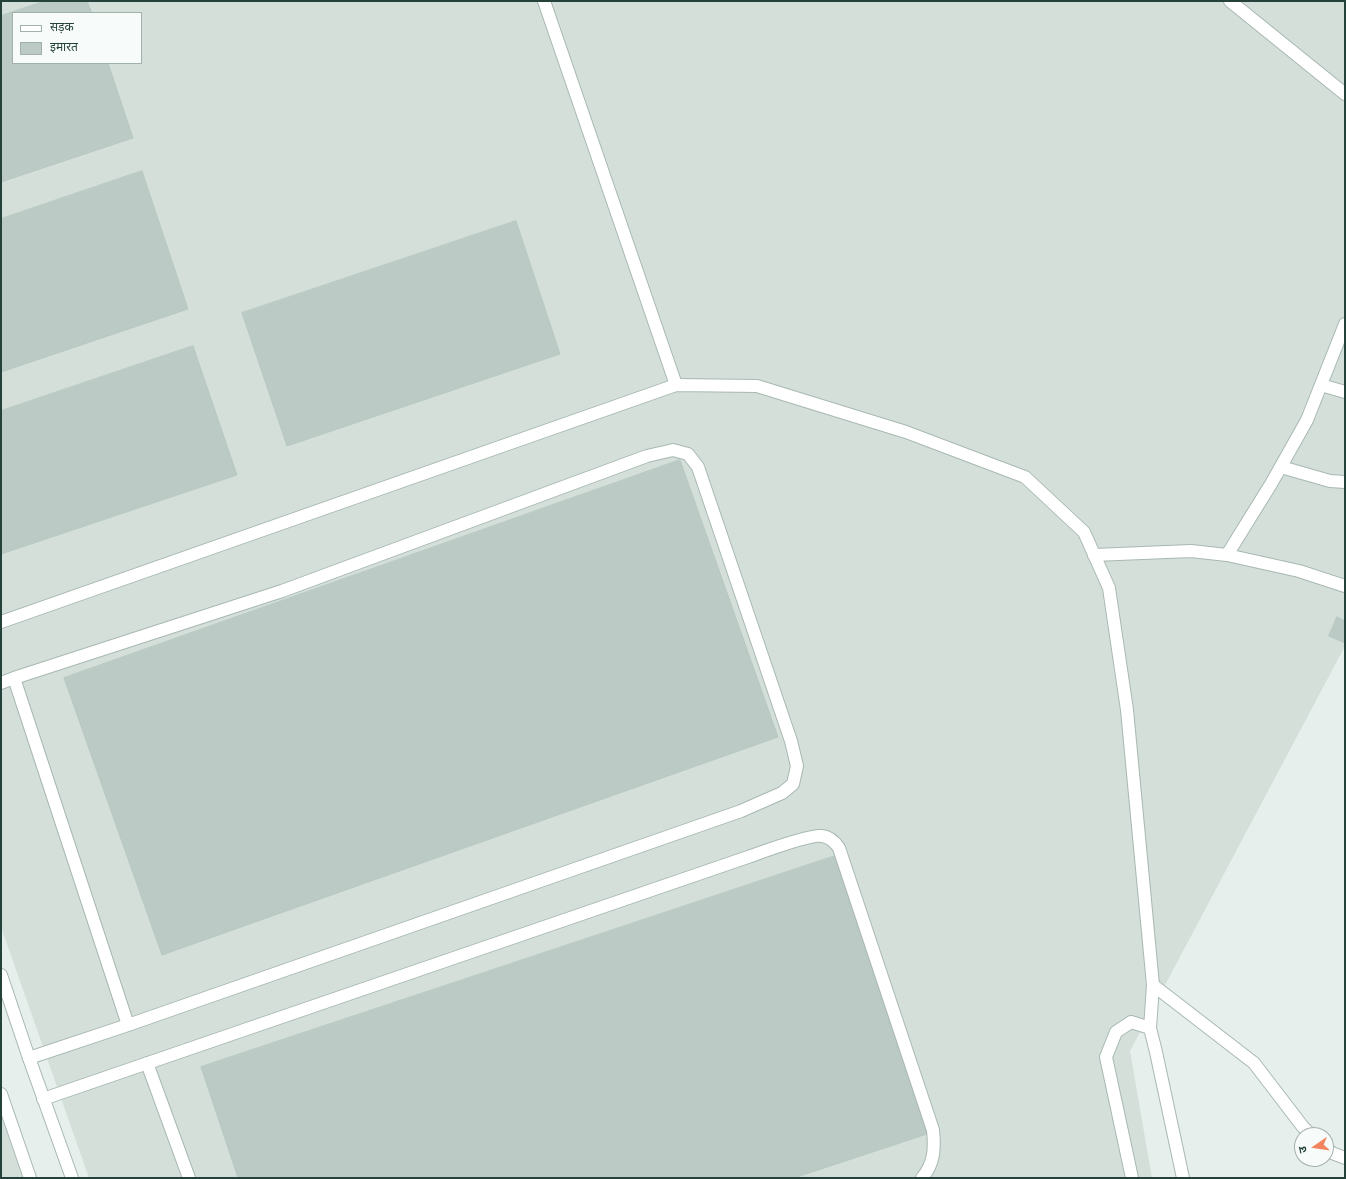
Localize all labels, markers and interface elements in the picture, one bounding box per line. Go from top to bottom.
legend [12,12,142,64]
text: सड़क [50,20,74,34]
text: इमारत [50,40,78,54]
north arrow [1294,1127,1334,1167]
text: उ [1296,1145,1310,1154]

